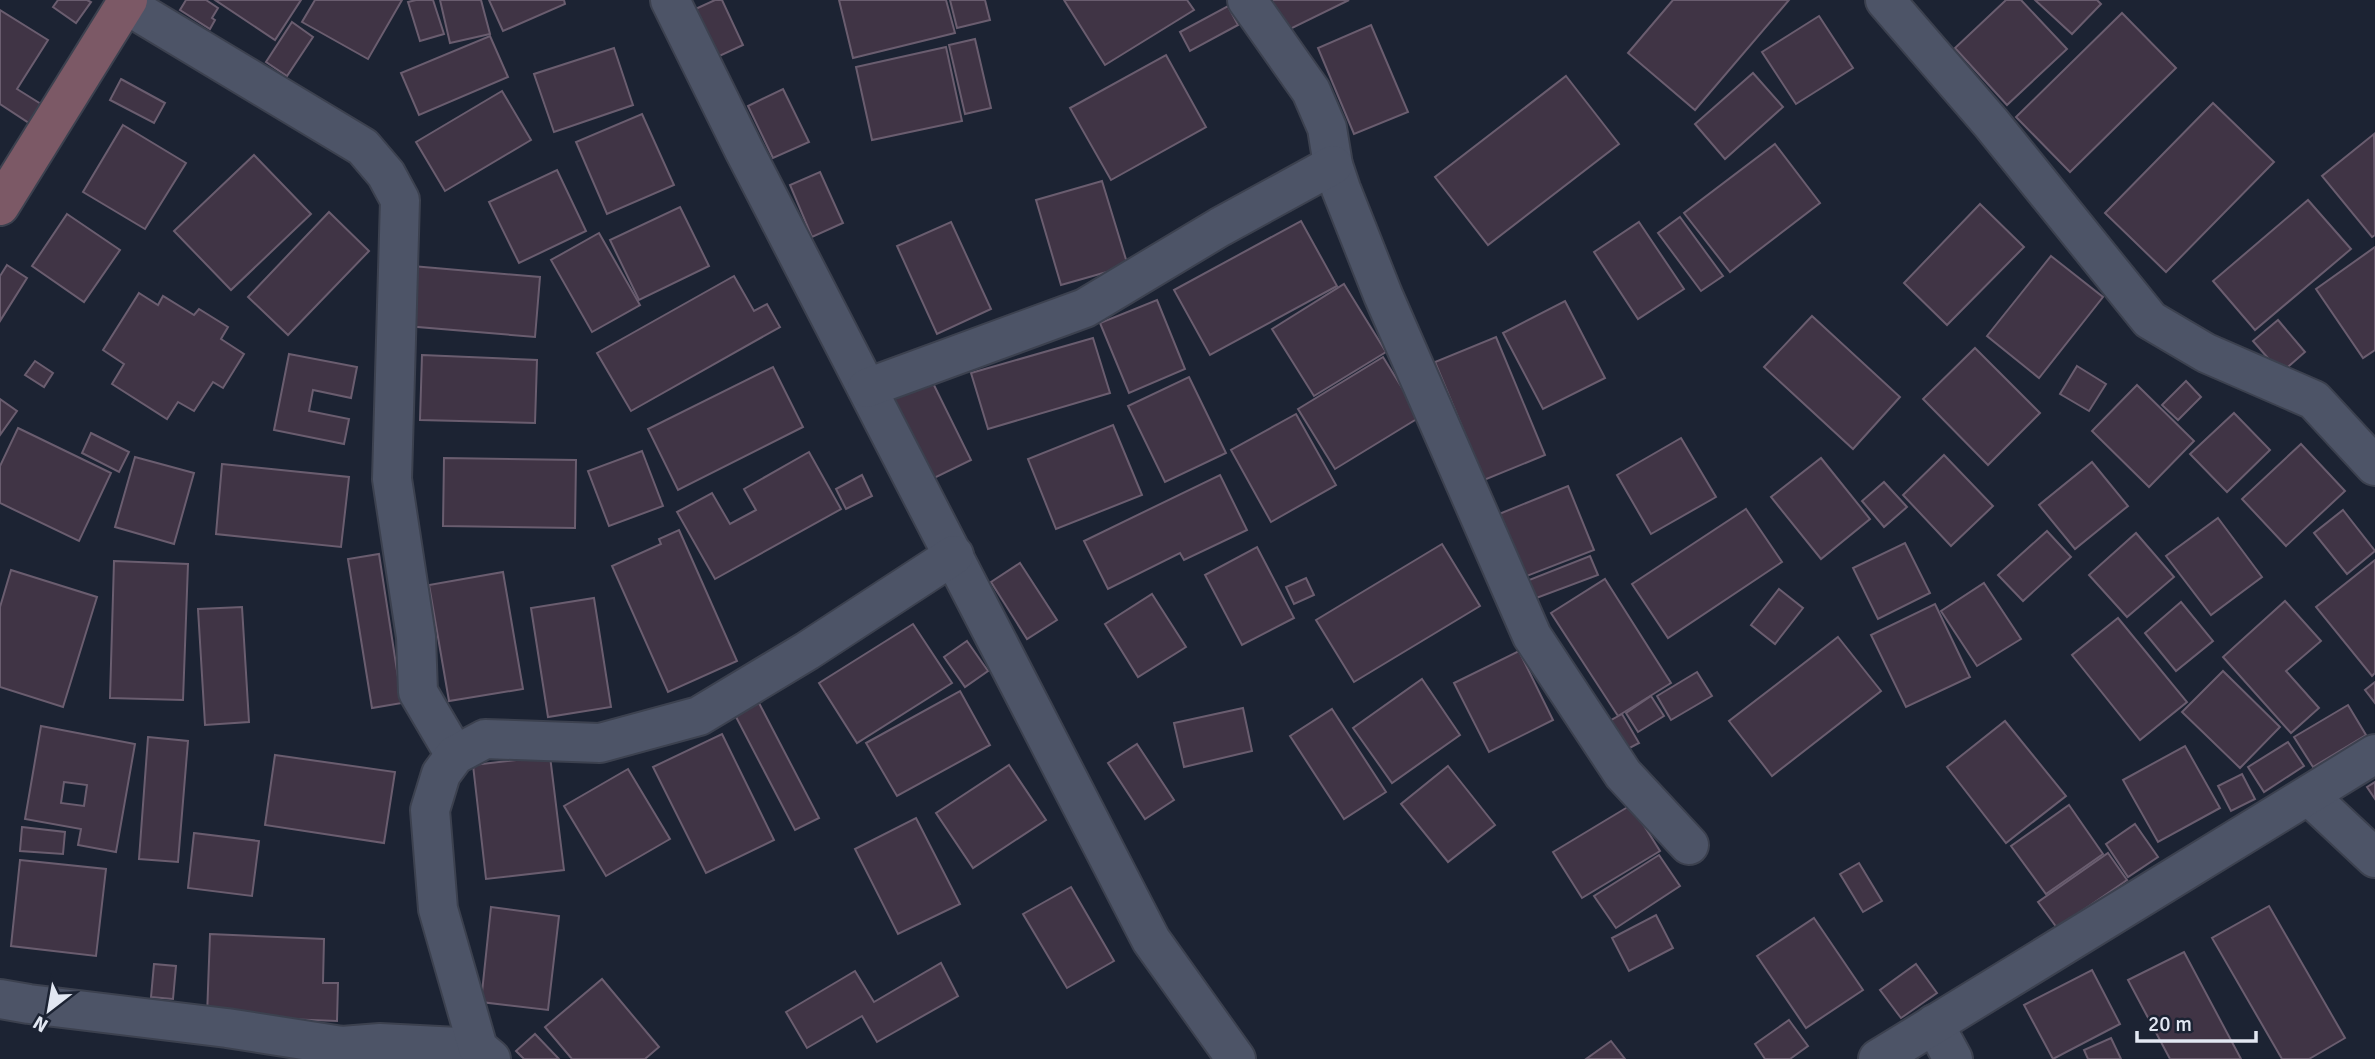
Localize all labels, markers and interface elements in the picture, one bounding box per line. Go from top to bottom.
north arrow [14,975,84,1045]
scale bar [2137,1000,2256,1044]
text: N [29,1010,53,1037]
text: 20 m [2148,1011,2192,1037]

